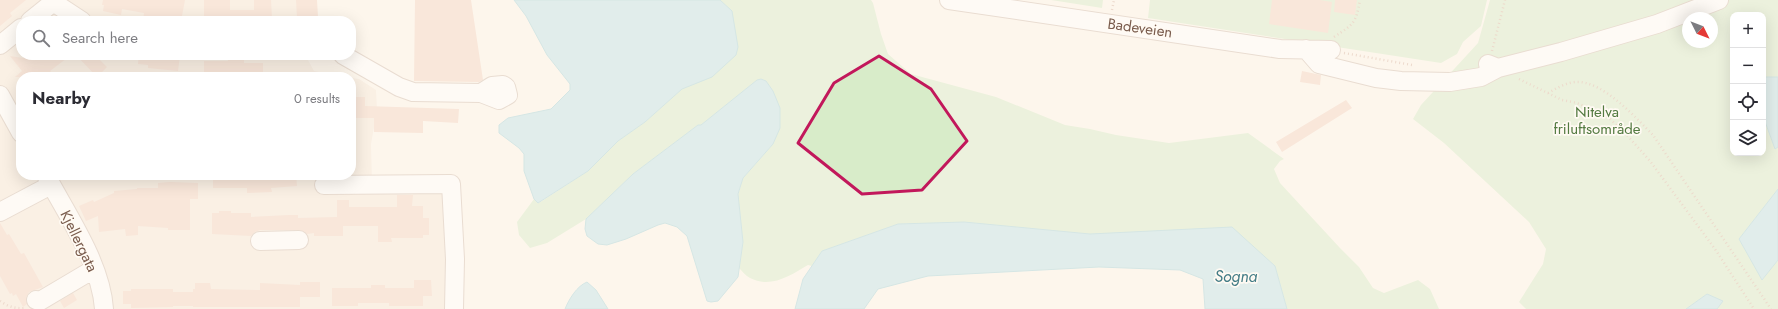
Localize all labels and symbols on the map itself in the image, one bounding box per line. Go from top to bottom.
north arrow [1682,12,1718,48]
street label: Badeveien [1106,13,1174,43]
park label: Nitelva friluftsområde [1553,101,1641,140]
street label: Kjellergata [55,206,103,276]
water label: Sogna [1215,265,1258,288]

